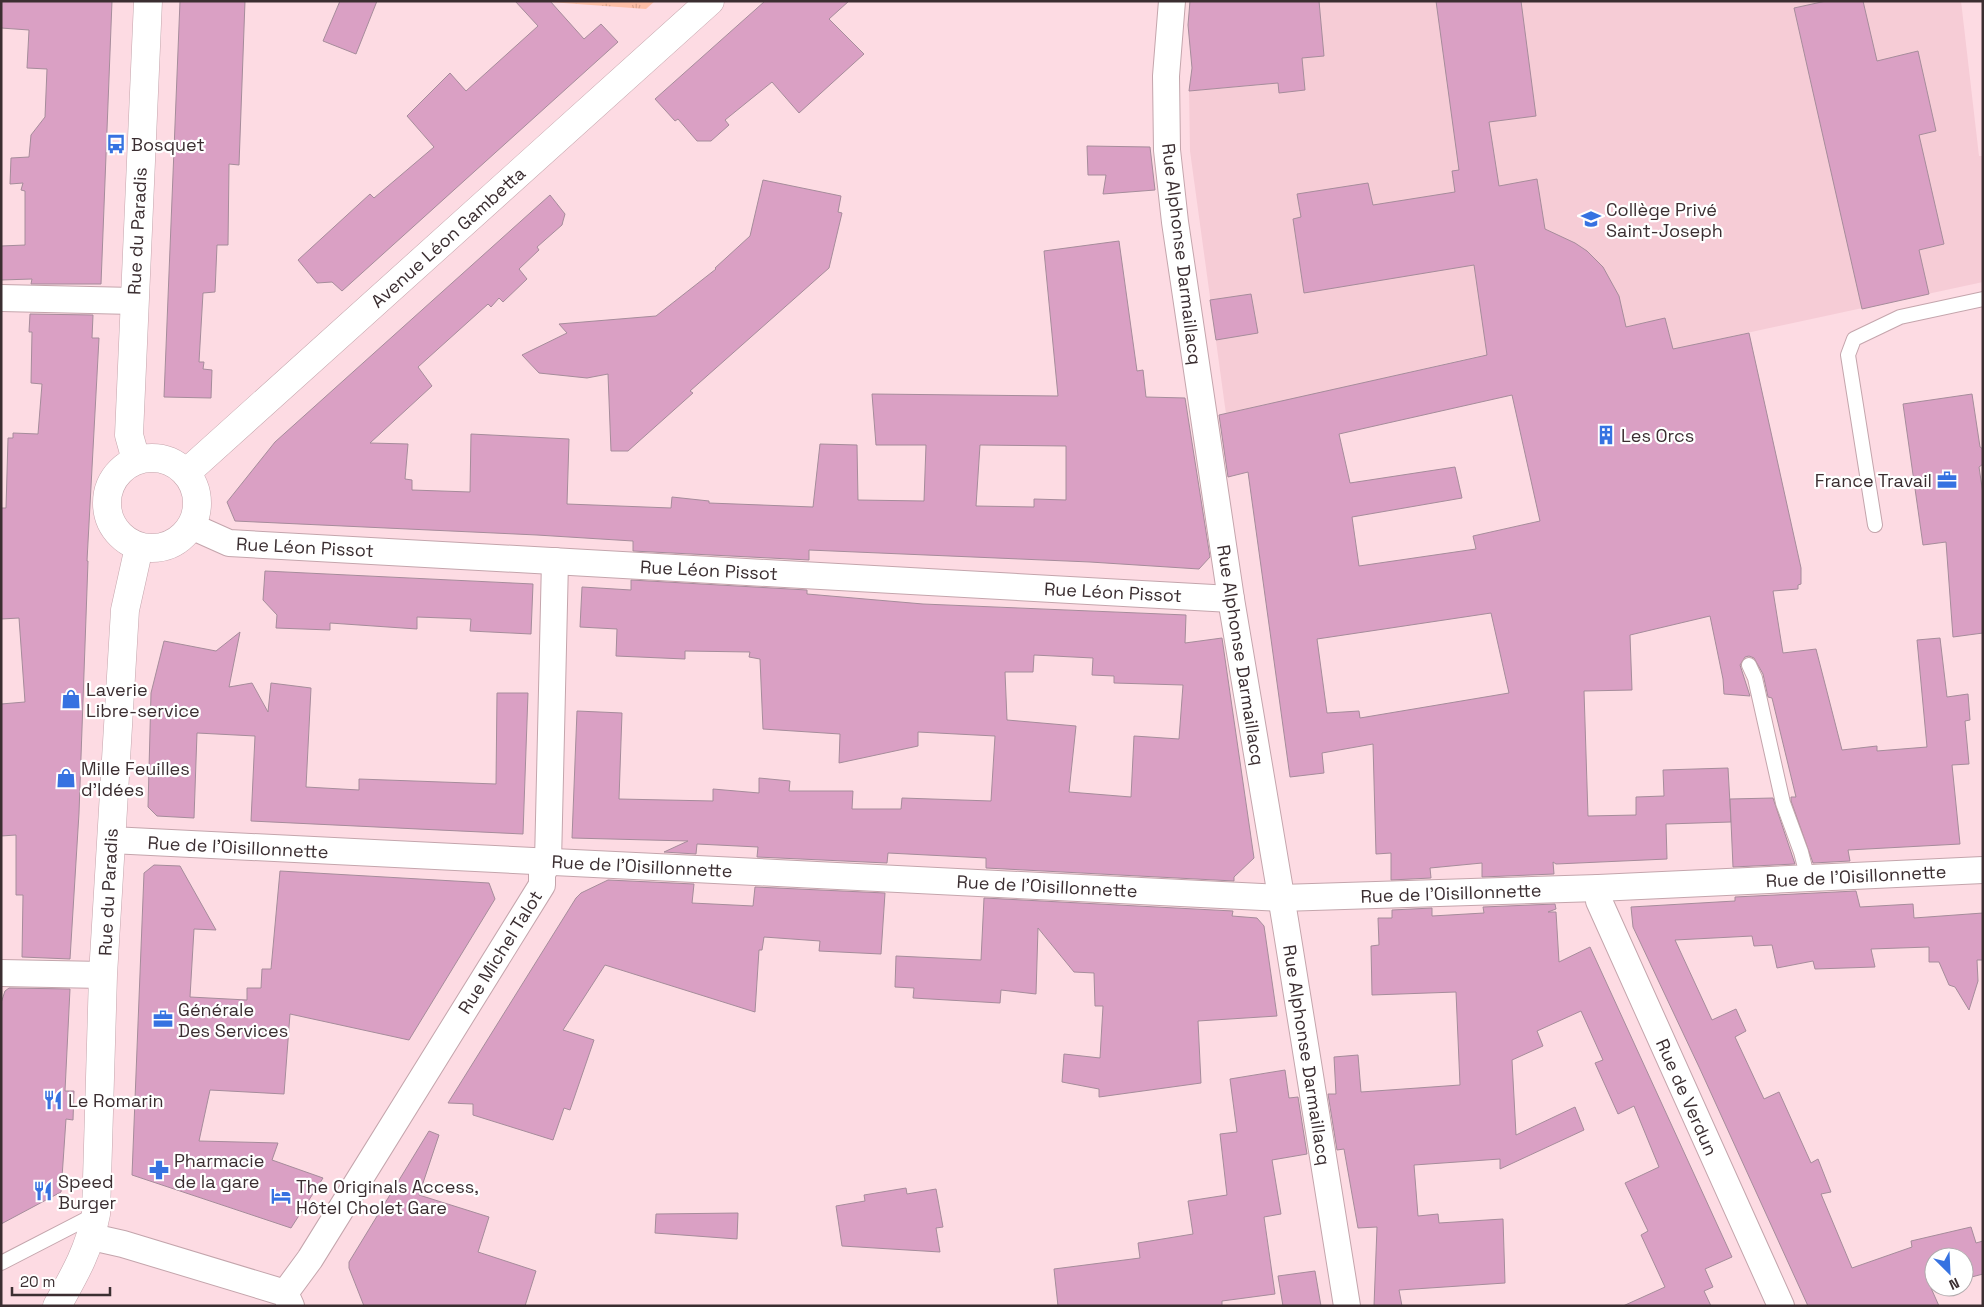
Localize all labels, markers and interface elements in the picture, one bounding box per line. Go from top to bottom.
bus stop icon: Bosquet [105,133,127,155]
place label: Bosquet [131,133,205,156]
street label: Rue Alphonse Darmaillacq [1157,142,1207,366]
street label: Avenue Léon Gambetta [366,162,530,312]
street label: Rue du Paradis [122,167,152,295]
place label: Collège Privé Saint-Joseph [1606,198,1723,242]
school or university icon: Collège Privé Saint-Joseph [1580,208,1602,230]
building icon: Les Orcs [1595,424,1617,446]
place label: Les Orcs [1621,424,1694,447]
place label: France Travail [1815,469,1932,492]
office icon: France Travail [1936,469,1958,491]
street label: Rue Léon Pissot [235,532,375,562]
street label: Rue Alphonse Darmaillacq [1212,543,1270,767]
street label: Rue Léon Pissot [639,555,779,585]
street label: Rue Léon Pissot [1043,577,1183,607]
place label: Laverie Libre-service [86,678,200,722]
shop icon: Laverie Libre-service [60,688,82,710]
place label: Mille Feuilles d'Idées [81,757,190,801]
shop icon: Mille Feuilles d'Idées [55,767,77,789]
street label: Rue du Paradis [93,828,123,956]
street label: Rue de l’Oisillonnette [147,831,329,863]
street label: Rue de l’Oisillonnette [551,850,733,882]
street label: Rue de l’Oisillonnette [1765,860,1947,892]
street label: Rue de l’Oisillonnette [956,870,1138,902]
street label: Rue de l’Oisillonnette [1360,878,1542,908]
street label: Rue Michel Talot [453,886,547,1018]
street label: Rue Alphonse Darmaillacq [1278,943,1336,1167]
place label: Générale Des Services [178,998,288,1042]
office icon: Générale Des Services [152,1008,174,1030]
street label: Rue de Verdun [1651,1035,1723,1159]
restaurant icon: Le Romarin [42,1089,64,1111]
place label: Le Romarin [68,1089,164,1112]
place label: Pharmacie de la gare [174,1149,264,1193]
pharmacy icon: Pharmacie de la gare [148,1159,170,1181]
place label: Speed Burger [58,1170,117,1214]
place label: The Originals Access, Hôtel Cholet Gare [296,1175,479,1219]
restaurant icon: Speed Burger [32,1180,54,1202]
hotel icon: The Originals Access, Hôtel Cholet Gare [270,1185,292,1207]
north arrow [1924,1247,1974,1297]
scale bar [12,1264,110,1296]
text: 20 m [20,1272,55,1291]
text: N [1946,1274,1962,1294]

